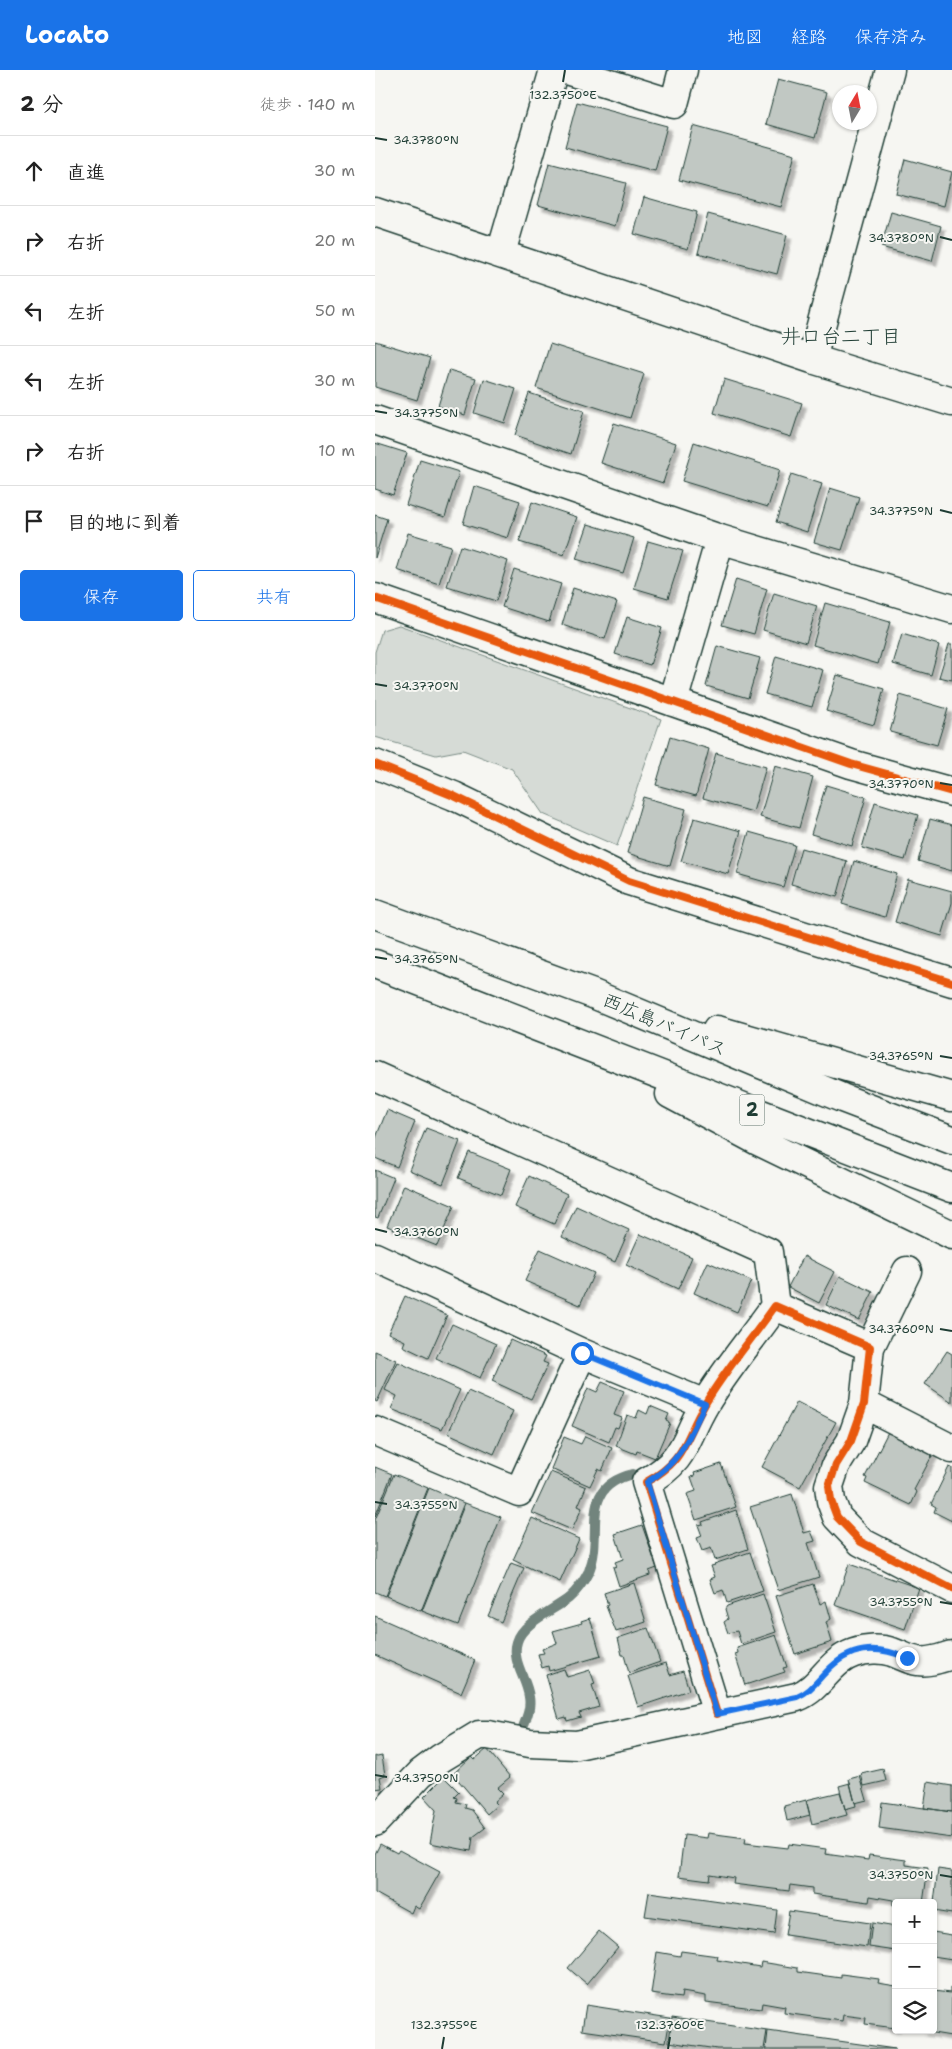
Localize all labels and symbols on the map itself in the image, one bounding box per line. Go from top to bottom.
north arrow [832,85,877,130]
text: 132.3750°E [529,87,597,103]
text: 34.3780°N [393,132,459,148]
text: 34.3780°N [868,230,934,246]
district label: 井口台二丁目 [781,323,901,349]
text: 34.3775°N [394,405,458,421]
text: 34.3775°N [869,503,933,519]
text: 34.3770°N [393,678,459,694]
text: 34.3770°N [868,776,934,792]
text: 34.3765°N [394,951,458,967]
street label: 西広島バイパス [599,987,731,1062]
text: 34.3765°N [869,1048,933,1064]
road number: 2 [739,1094,765,1126]
text: 34.3760°N [393,1224,459,1240]
text: 34.3760°N [868,1321,934,1337]
route start [571,1342,594,1365]
text: 34.3755°N [394,1497,458,1513]
text: 34.3755°N [869,1594,933,1610]
route end [896,1647,919,1670]
text: 34.3750°N [394,1770,458,1786]
text: 34.3750°N [869,1867,933,1883]
text: 132.3755°E [411,2017,477,2033]
text: 132.3760°E [636,2017,704,2033]

